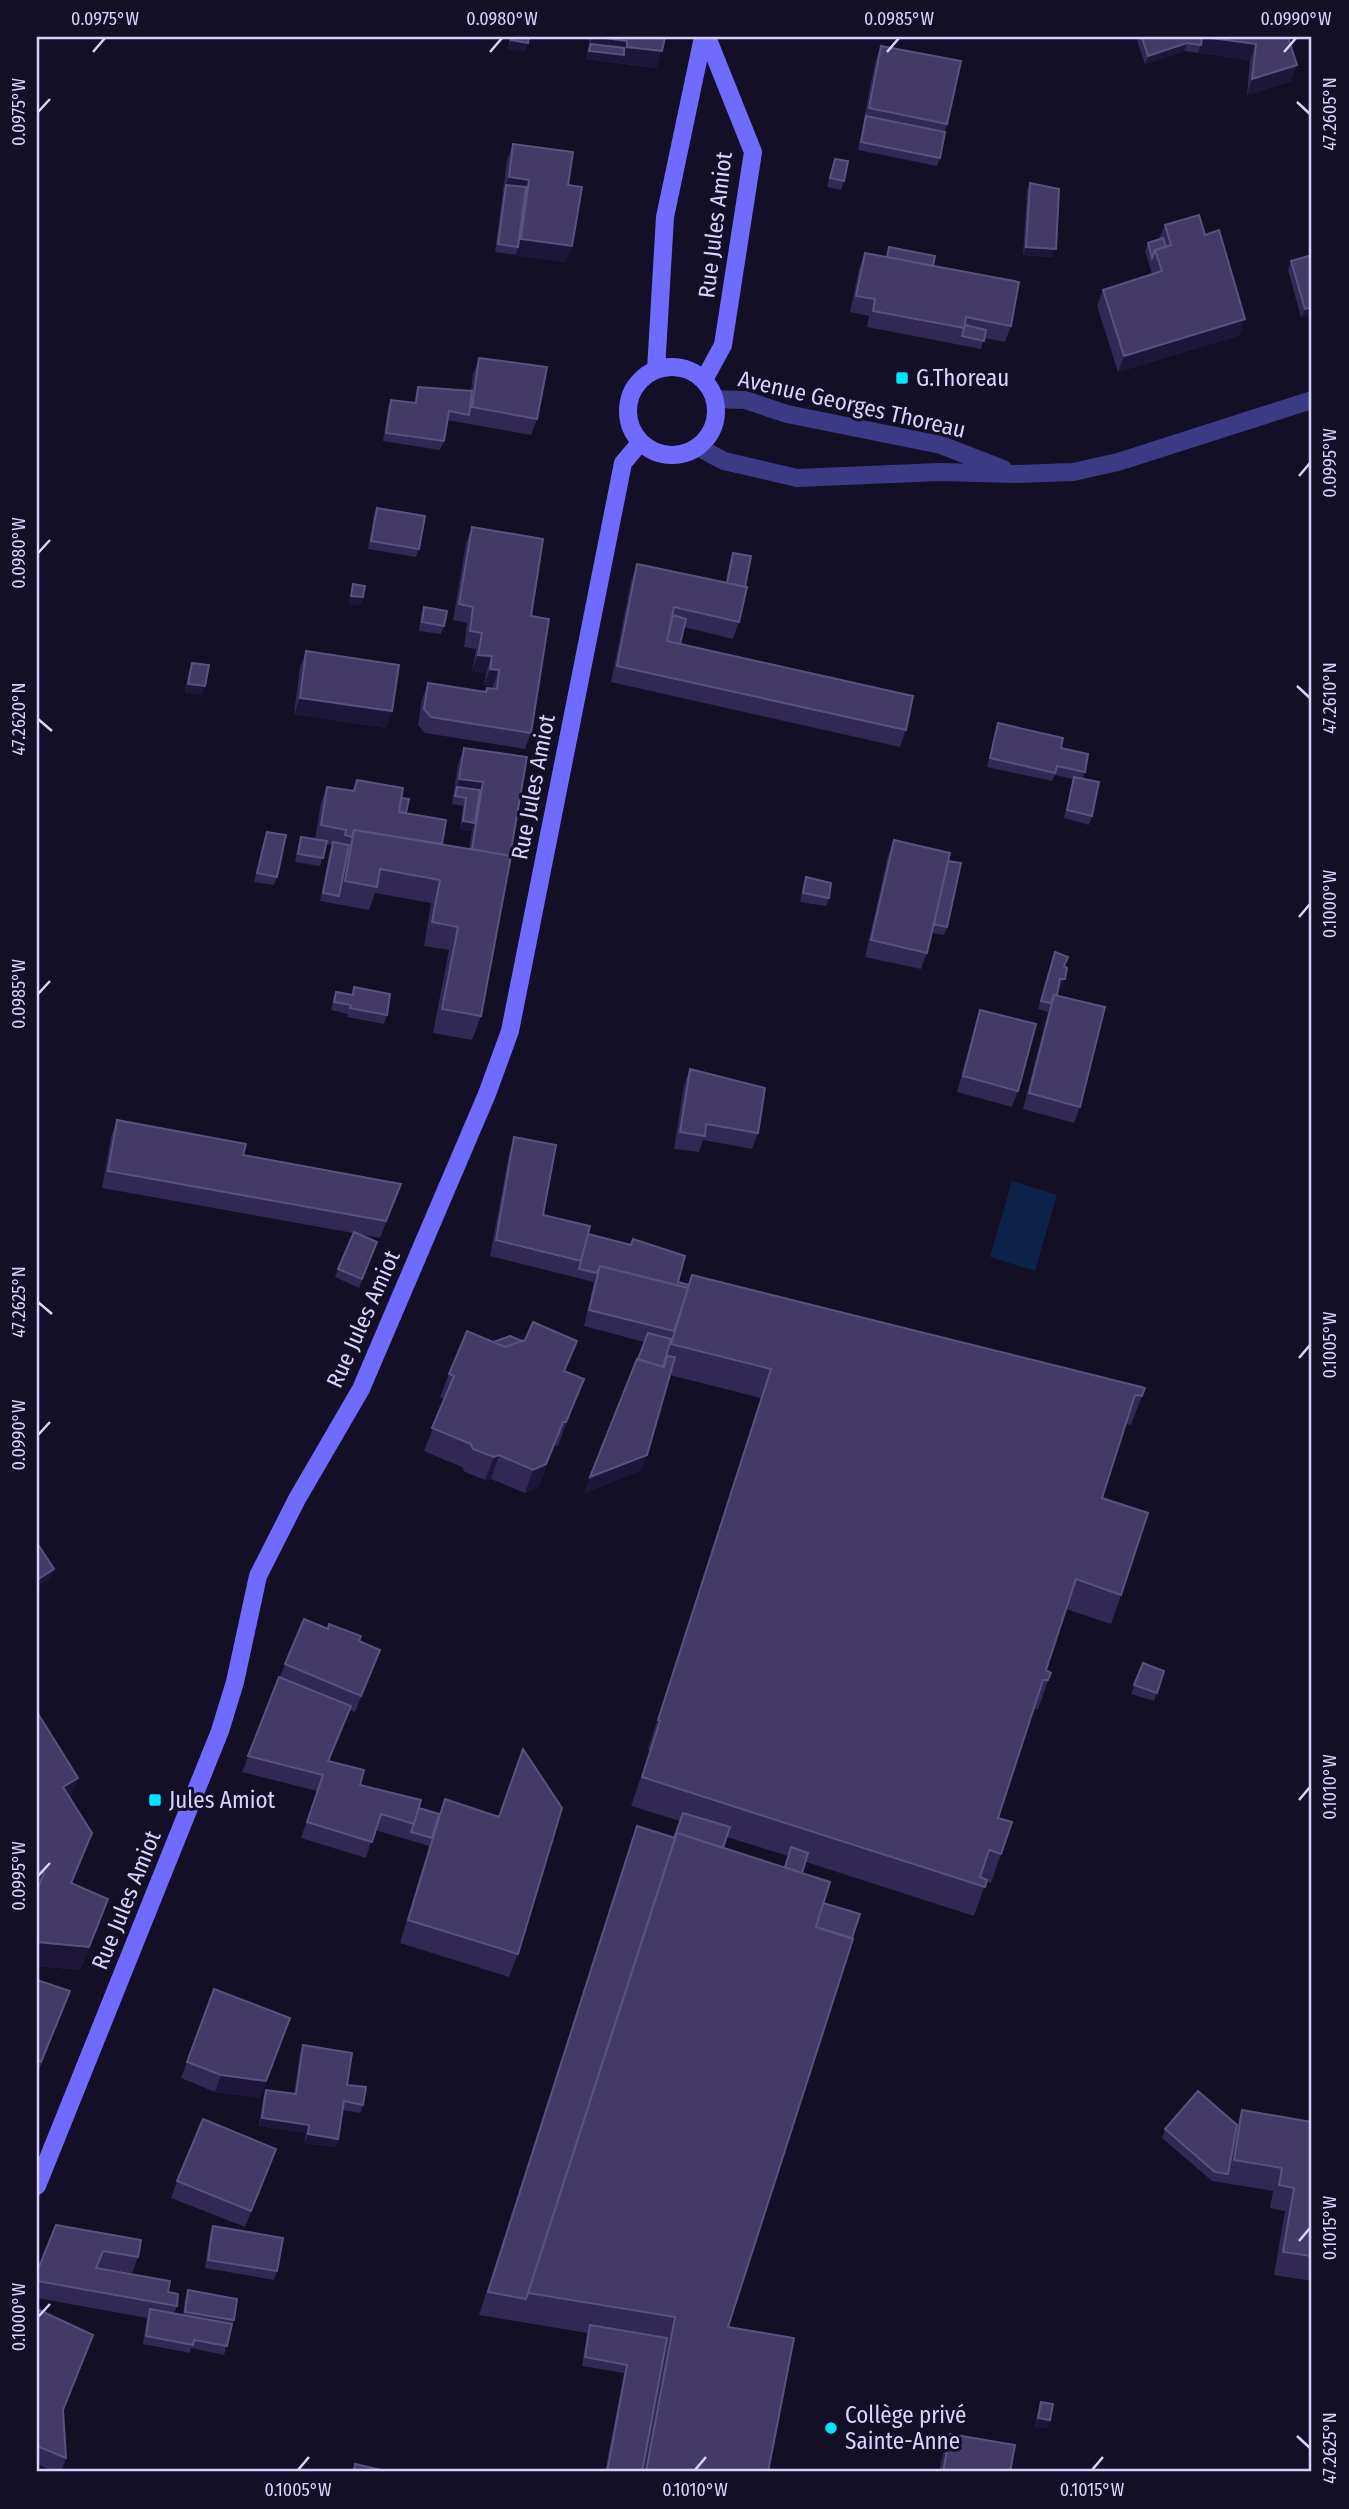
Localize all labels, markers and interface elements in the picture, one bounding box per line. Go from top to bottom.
text: 0.0975°W [71,8,139,30]
text: 0.0980°W [466,8,538,30]
text: 0.0985°W [864,8,934,30]
text: 0.0990°W [1260,8,1332,30]
text: 47.2605°N [1319,77,1341,151]
text: 0.0975°W [8,78,30,146]
street label: Rue Jules Amiot [692,150,738,300]
street label: Avenue Georges Thoreau [736,364,968,444]
place label: G.Thoreau [916,364,1009,392]
marker: G.Thoreau [894,370,910,386]
text: 0.0995°W [1319,428,1341,498]
text: 0.0980°W [8,517,30,589]
text: 47.2610°N [1319,662,1341,734]
text: 47.2620°N [8,683,30,755]
street label: Rue Jules Amiot [505,712,561,862]
text: 0.1000°W [1319,869,1341,938]
text: 0.0985°W [8,959,30,1029]
street label: Rue Jules Amiot [320,1246,406,1392]
text: 47.2625°N [8,1266,30,1338]
text: 0.1005°W [1319,1311,1341,1379]
text: 0.0990°W [8,1399,30,1471]
text: 0.1010°W [1319,1754,1341,1820]
place label: Jules Amiot [169,1786,276,1814]
marker: Jules Amiot [147,1792,163,1808]
street label: Rue Jules Amiot [85,1826,167,1974]
text: 0.0995°W [8,1841,30,1911]
text: 0.1015°W [1319,2195,1341,2260]
text: 0.1000°W [8,2282,30,2351]
place label: Collège privé Sainte-Anne [845,2401,967,2455]
text: 47.2625°N [1319,2412,1341,2484]
marker: Collège privé Sainte-Anne [823,2420,839,2436]
text: 0.1005°W [264,2479,332,2501]
text: 0.1010°W [662,2479,728,2501]
text: 0.1015°W [1060,2479,1125,2501]

